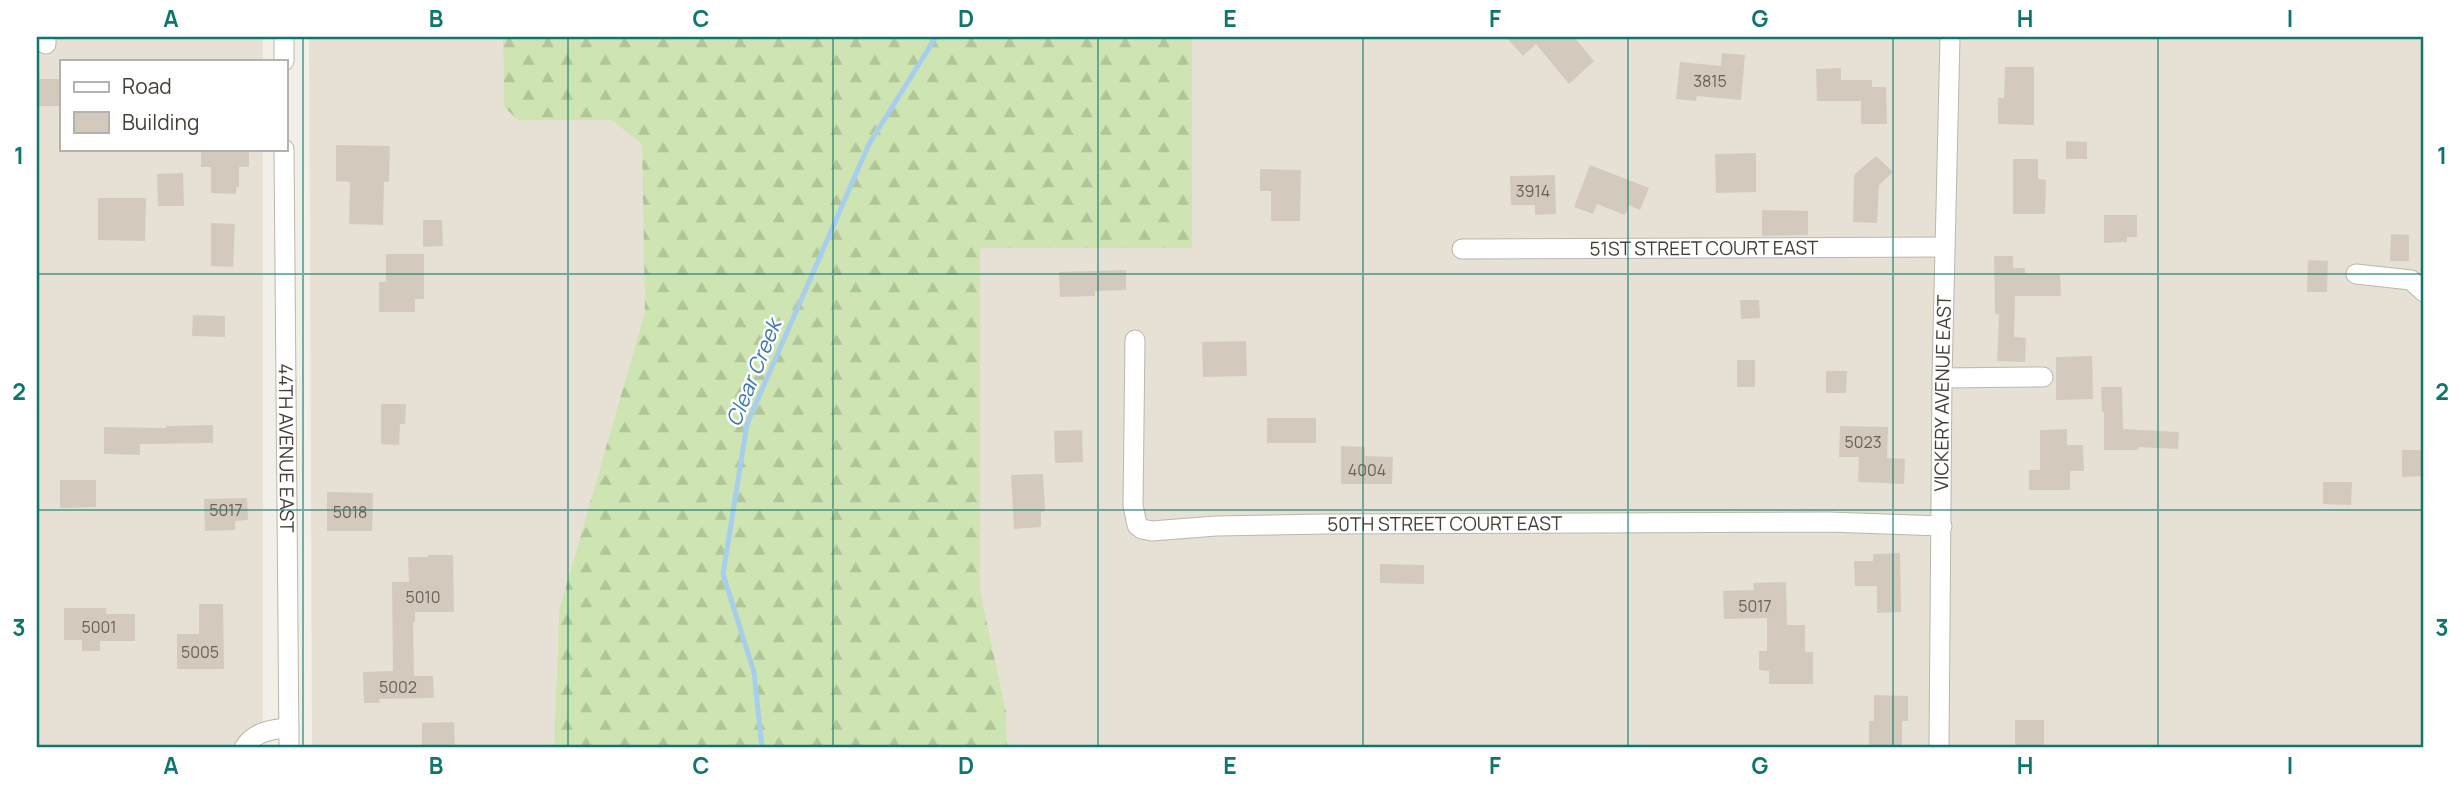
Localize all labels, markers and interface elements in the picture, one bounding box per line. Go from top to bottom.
text: A [163,2,179,34]
text: B [429,2,443,34]
text: C [693,2,710,34]
text: D [958,2,974,34]
text: E [1223,2,1237,34]
text: F [1489,2,1501,34]
text: G [1752,2,1769,34]
text: H [2017,2,2033,34]
text: I [2287,2,2293,34]
legend [60,60,287,150]
house number: 3815 [1693,70,1727,92]
text: Road [122,72,172,100]
text: Building [122,108,199,136]
text: 1 [14,139,24,171]
text: 1 [2437,139,2447,171]
house number: 3914 [1516,180,1550,202]
street label: 51ST STREET COURT EAST [1590,235,1819,261]
street label: VICKERY AVENUE EAST [1928,294,1957,491]
water label: Clear Creek [719,313,788,430]
street label: 44TH AVENUE EAST [273,363,300,533]
text: 2 [12,375,26,407]
text: 2 [2435,375,2449,407]
house number: 5023 [1845,431,1881,453]
house number: 4004 [1348,459,1386,481]
house number: 5017 [209,499,243,521]
house number: 5018 [333,501,367,523]
street label: 50TH STREET COURT EAST [1327,510,1563,537]
house number: 5010 [406,586,441,608]
house number: 5017 [1738,595,1772,617]
text: 3 [12,611,26,643]
text: 3 [2435,611,2449,643]
house number: 5001 [82,616,117,638]
house number: 5005 [181,641,219,663]
house number: 5002 [379,676,417,698]
text: A [163,749,179,781]
text: B [429,749,443,781]
text: C [693,749,710,781]
text: D [958,749,974,781]
text: E [1223,749,1237,781]
text: F [1489,749,1501,781]
text: G [1752,749,1769,781]
text: H [2017,749,2033,781]
text: I [2287,749,2293,781]

